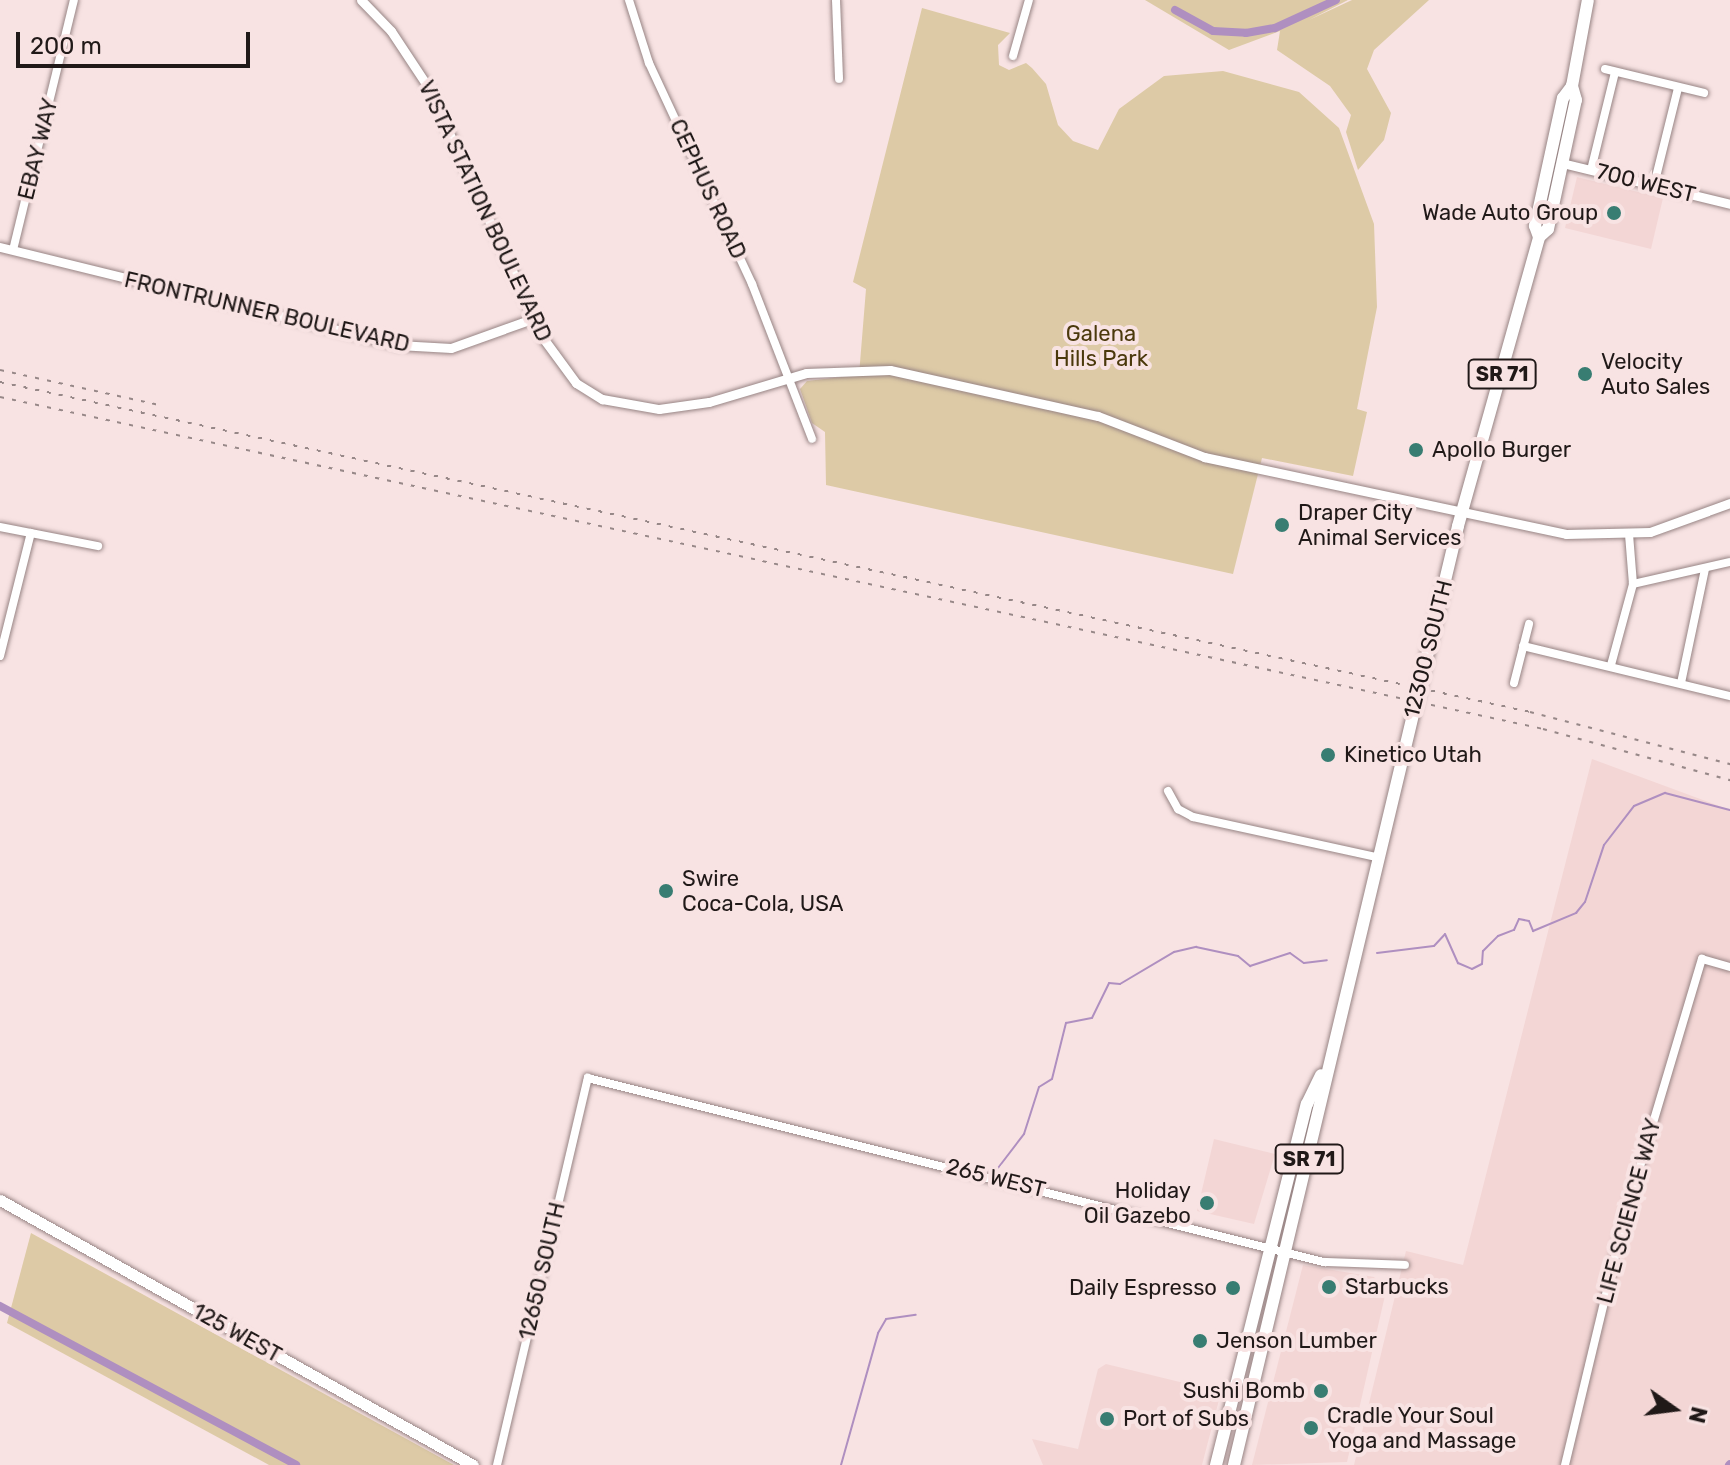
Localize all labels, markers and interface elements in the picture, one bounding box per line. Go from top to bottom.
scale bar [20,16,254,66]
text: 200 m [30,32,102,60]
street label: VISTA STATION BOULEVARD [413,76,557,346]
street label: EBAY WAY [12,95,64,203]
street label: CEPHUS ROAD [664,115,752,263]
street label: 700 WEST [1593,158,1699,208]
place label: Wade Auto Group [1421,200,1598,226]
marker: Wade Auto Group [1605,204,1623,222]
street label: FRONTRUNNER BOULEVARD [122,266,412,358]
park label: Galena Hills Park [1054,320,1148,372]
place label: Velocity Auto Sales [1601,348,1710,400]
road number: SR 71 [1466,358,1538,390]
marker: Velocity Auto Sales [1576,365,1594,383]
place label: Apollo Burger [1432,437,1571,463]
marker: Apollo Burger [1407,441,1425,459]
place label: Draper City Animal Services [1298,499,1461,550]
marker: Draper City Animal Services [1273,516,1291,534]
street label: 12300 SOUTH [1398,577,1458,721]
place label: Kinetico Utah [1344,742,1482,768]
marker: Kinetico Utah [1319,746,1337,764]
place label: Swire Coca-Cola, USA [682,865,843,916]
marker: Swire Coca-Cola, USA [657,882,675,900]
street label: LIFE SCIENCE WAY [1592,1115,1666,1307]
road number: SR 71 [1273,1143,1345,1175]
street label: 265 WEST [943,1153,1049,1203]
place label: Holiday Oil Gazebo [1084,1177,1191,1228]
marker: Holiday Oil Gazebo [1198,1194,1216,1212]
street label: 12650 SOUTH [513,1200,571,1342]
place label: Starbucks [1345,1274,1449,1300]
place label: Daily Espresso [1068,1275,1217,1301]
marker: Starbucks [1320,1278,1338,1296]
marker: Daily Espresso [1224,1279,1242,1297]
street label: 125 WEST [188,1298,286,1368]
place label: Jenson Lumber [1216,1328,1377,1354]
marker: Jenson Lumber [1191,1332,1209,1350]
north arrow [1634,1369,1714,1449]
place label: Sushi Bomb [1183,1378,1305,1404]
marker: Sushi Bomb [1312,1382,1330,1400]
place label: Cradle Your Soul Yoga and Massage [1327,1402,1516,1454]
text: N [1683,1404,1713,1426]
place label: Port of Subs [1123,1406,1250,1432]
marker: Port of Subs [1098,1410,1116,1428]
marker: Cradle Your Soul Yoga and Massage [1302,1419,1320,1437]

